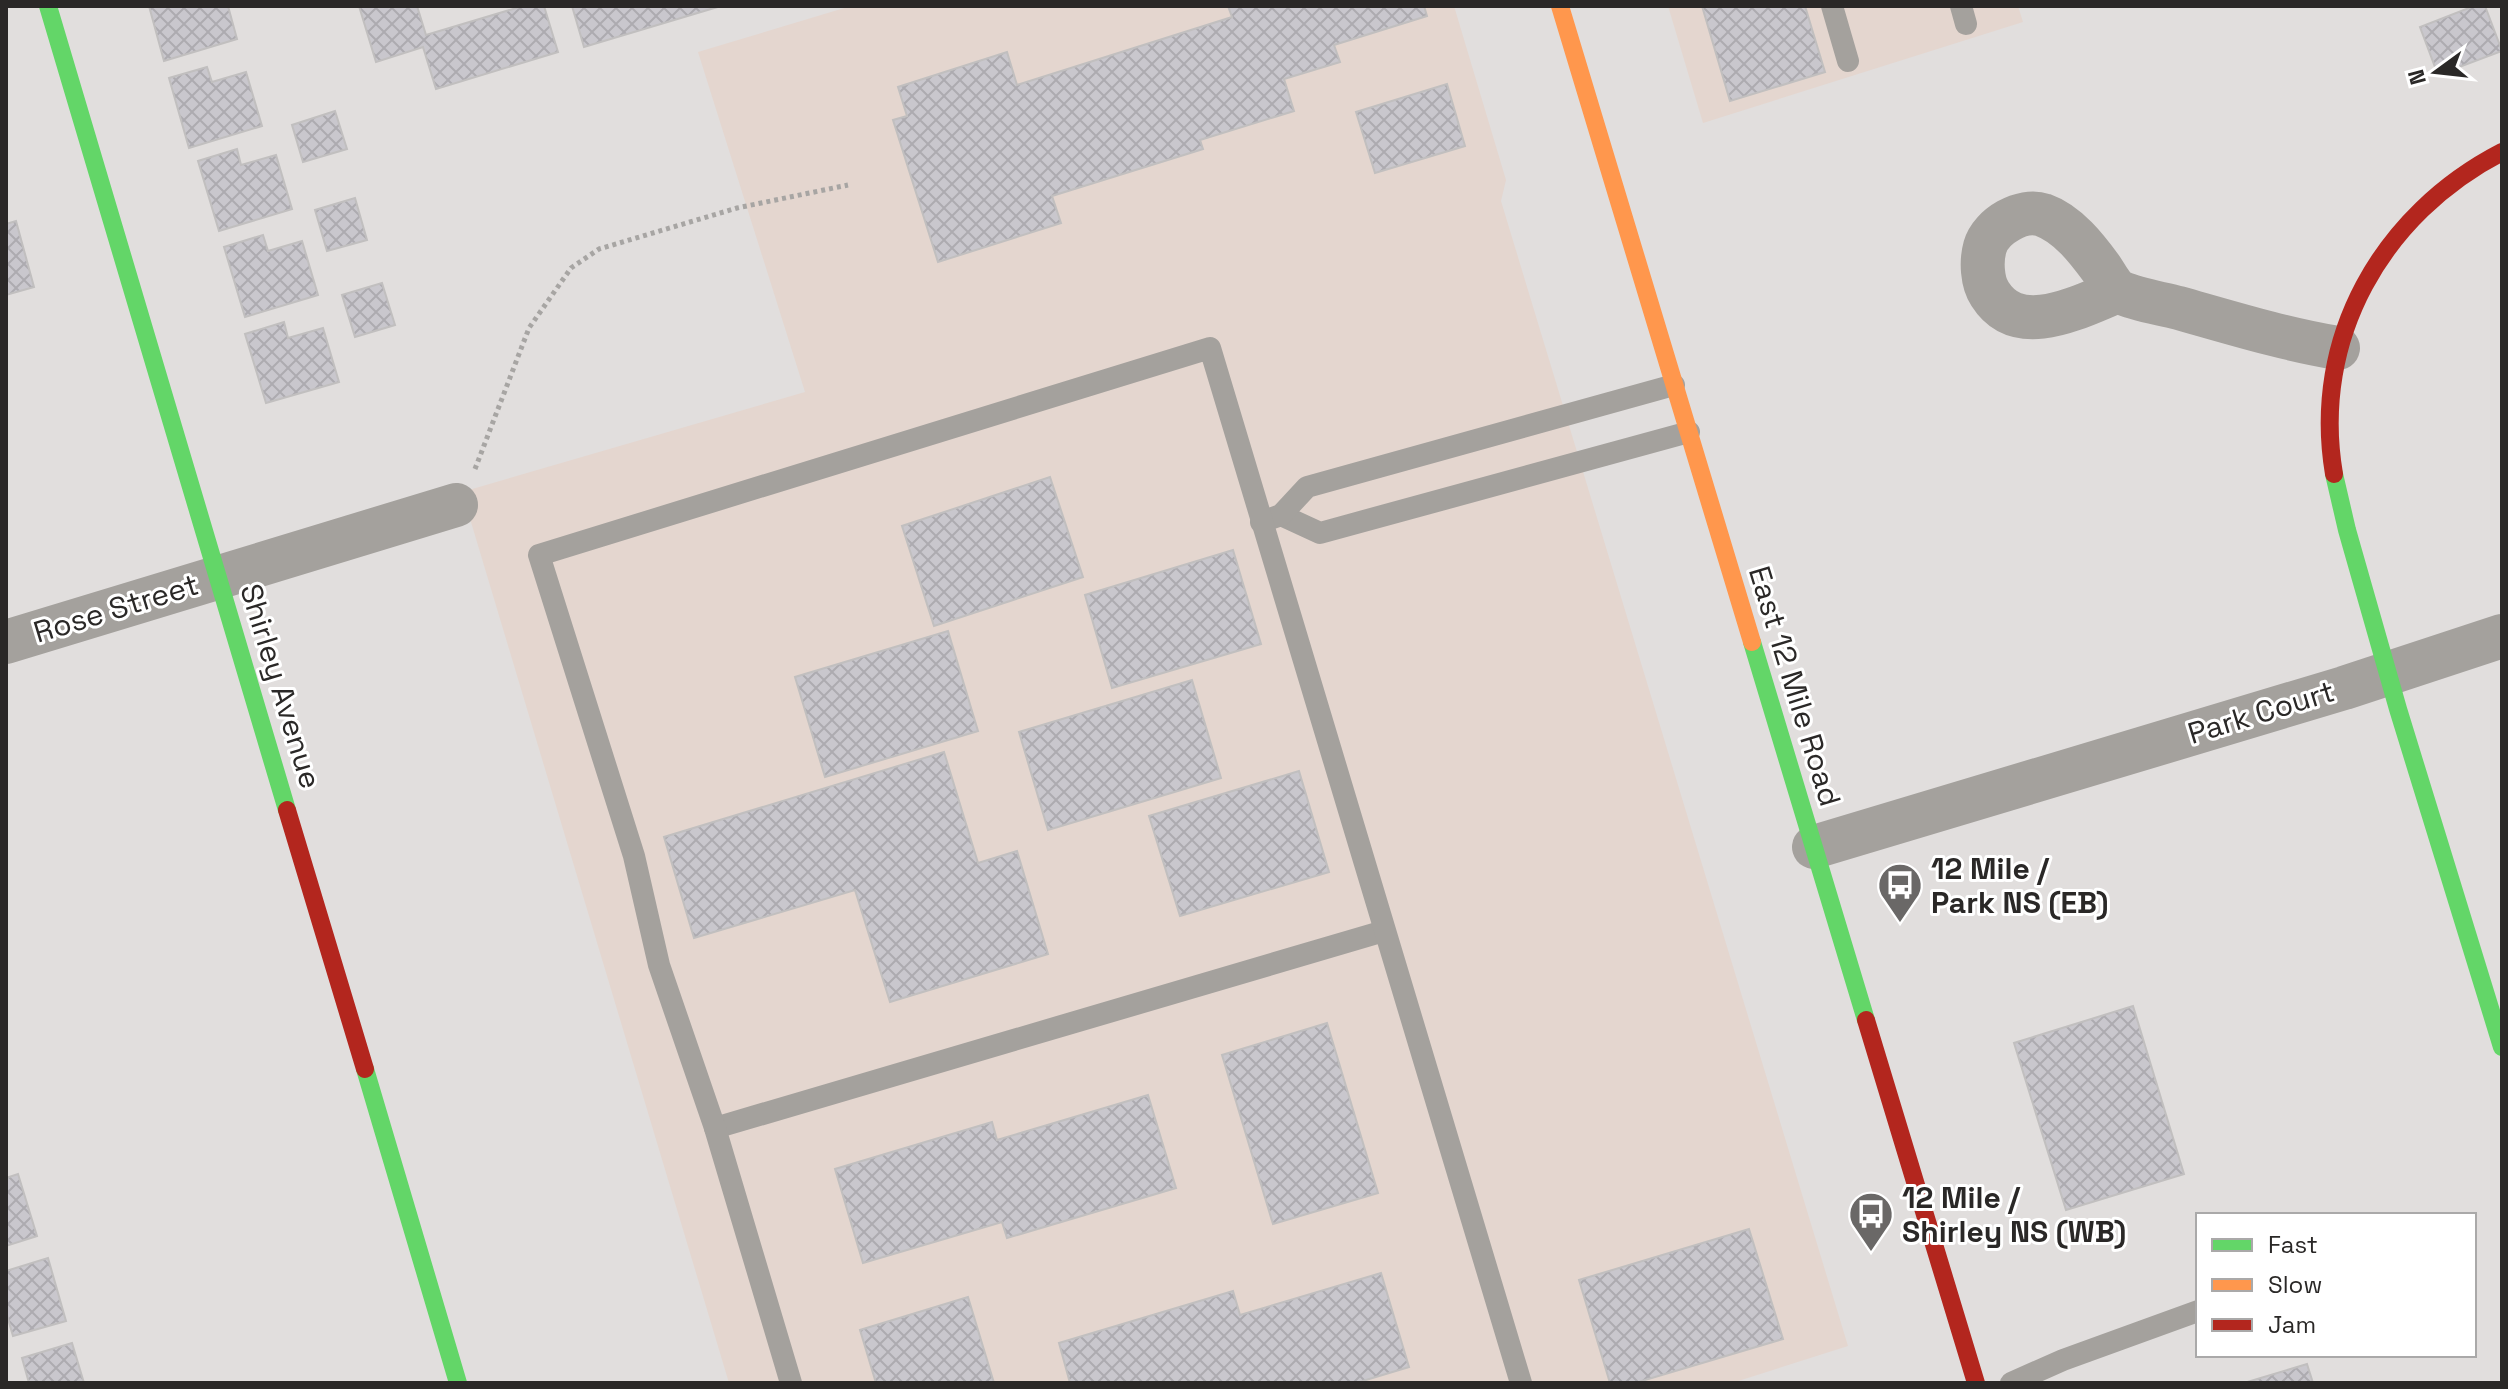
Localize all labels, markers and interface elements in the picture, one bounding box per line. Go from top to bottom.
north arrow [2396,32,2476,112]
text: N [2401,66,2432,88]
street label: East 12 Mile Road [1740,561,1850,811]
street label: Rose Street [29,564,203,652]
street label: Shirley Avenue [231,579,331,793]
street label: Park Court [2183,671,2339,753]
place label: 12 Mile / Park NS (EB) [1931,849,2109,922]
bus stop icon: 12 Mile / Park NS (EB) [1876,861,1924,924]
place label: 12 Mile / Shirley NS (WB) [1902,1178,2126,1251]
bus stop icon: 12 Mile / Shirley NS (WB) [1847,1190,1895,1253]
legend [2196,1213,2476,1357]
text: Fast [2268,1229,2318,1260]
text: Slow [2268,1269,2322,1300]
text: Jam [2268,1309,2316,1340]

